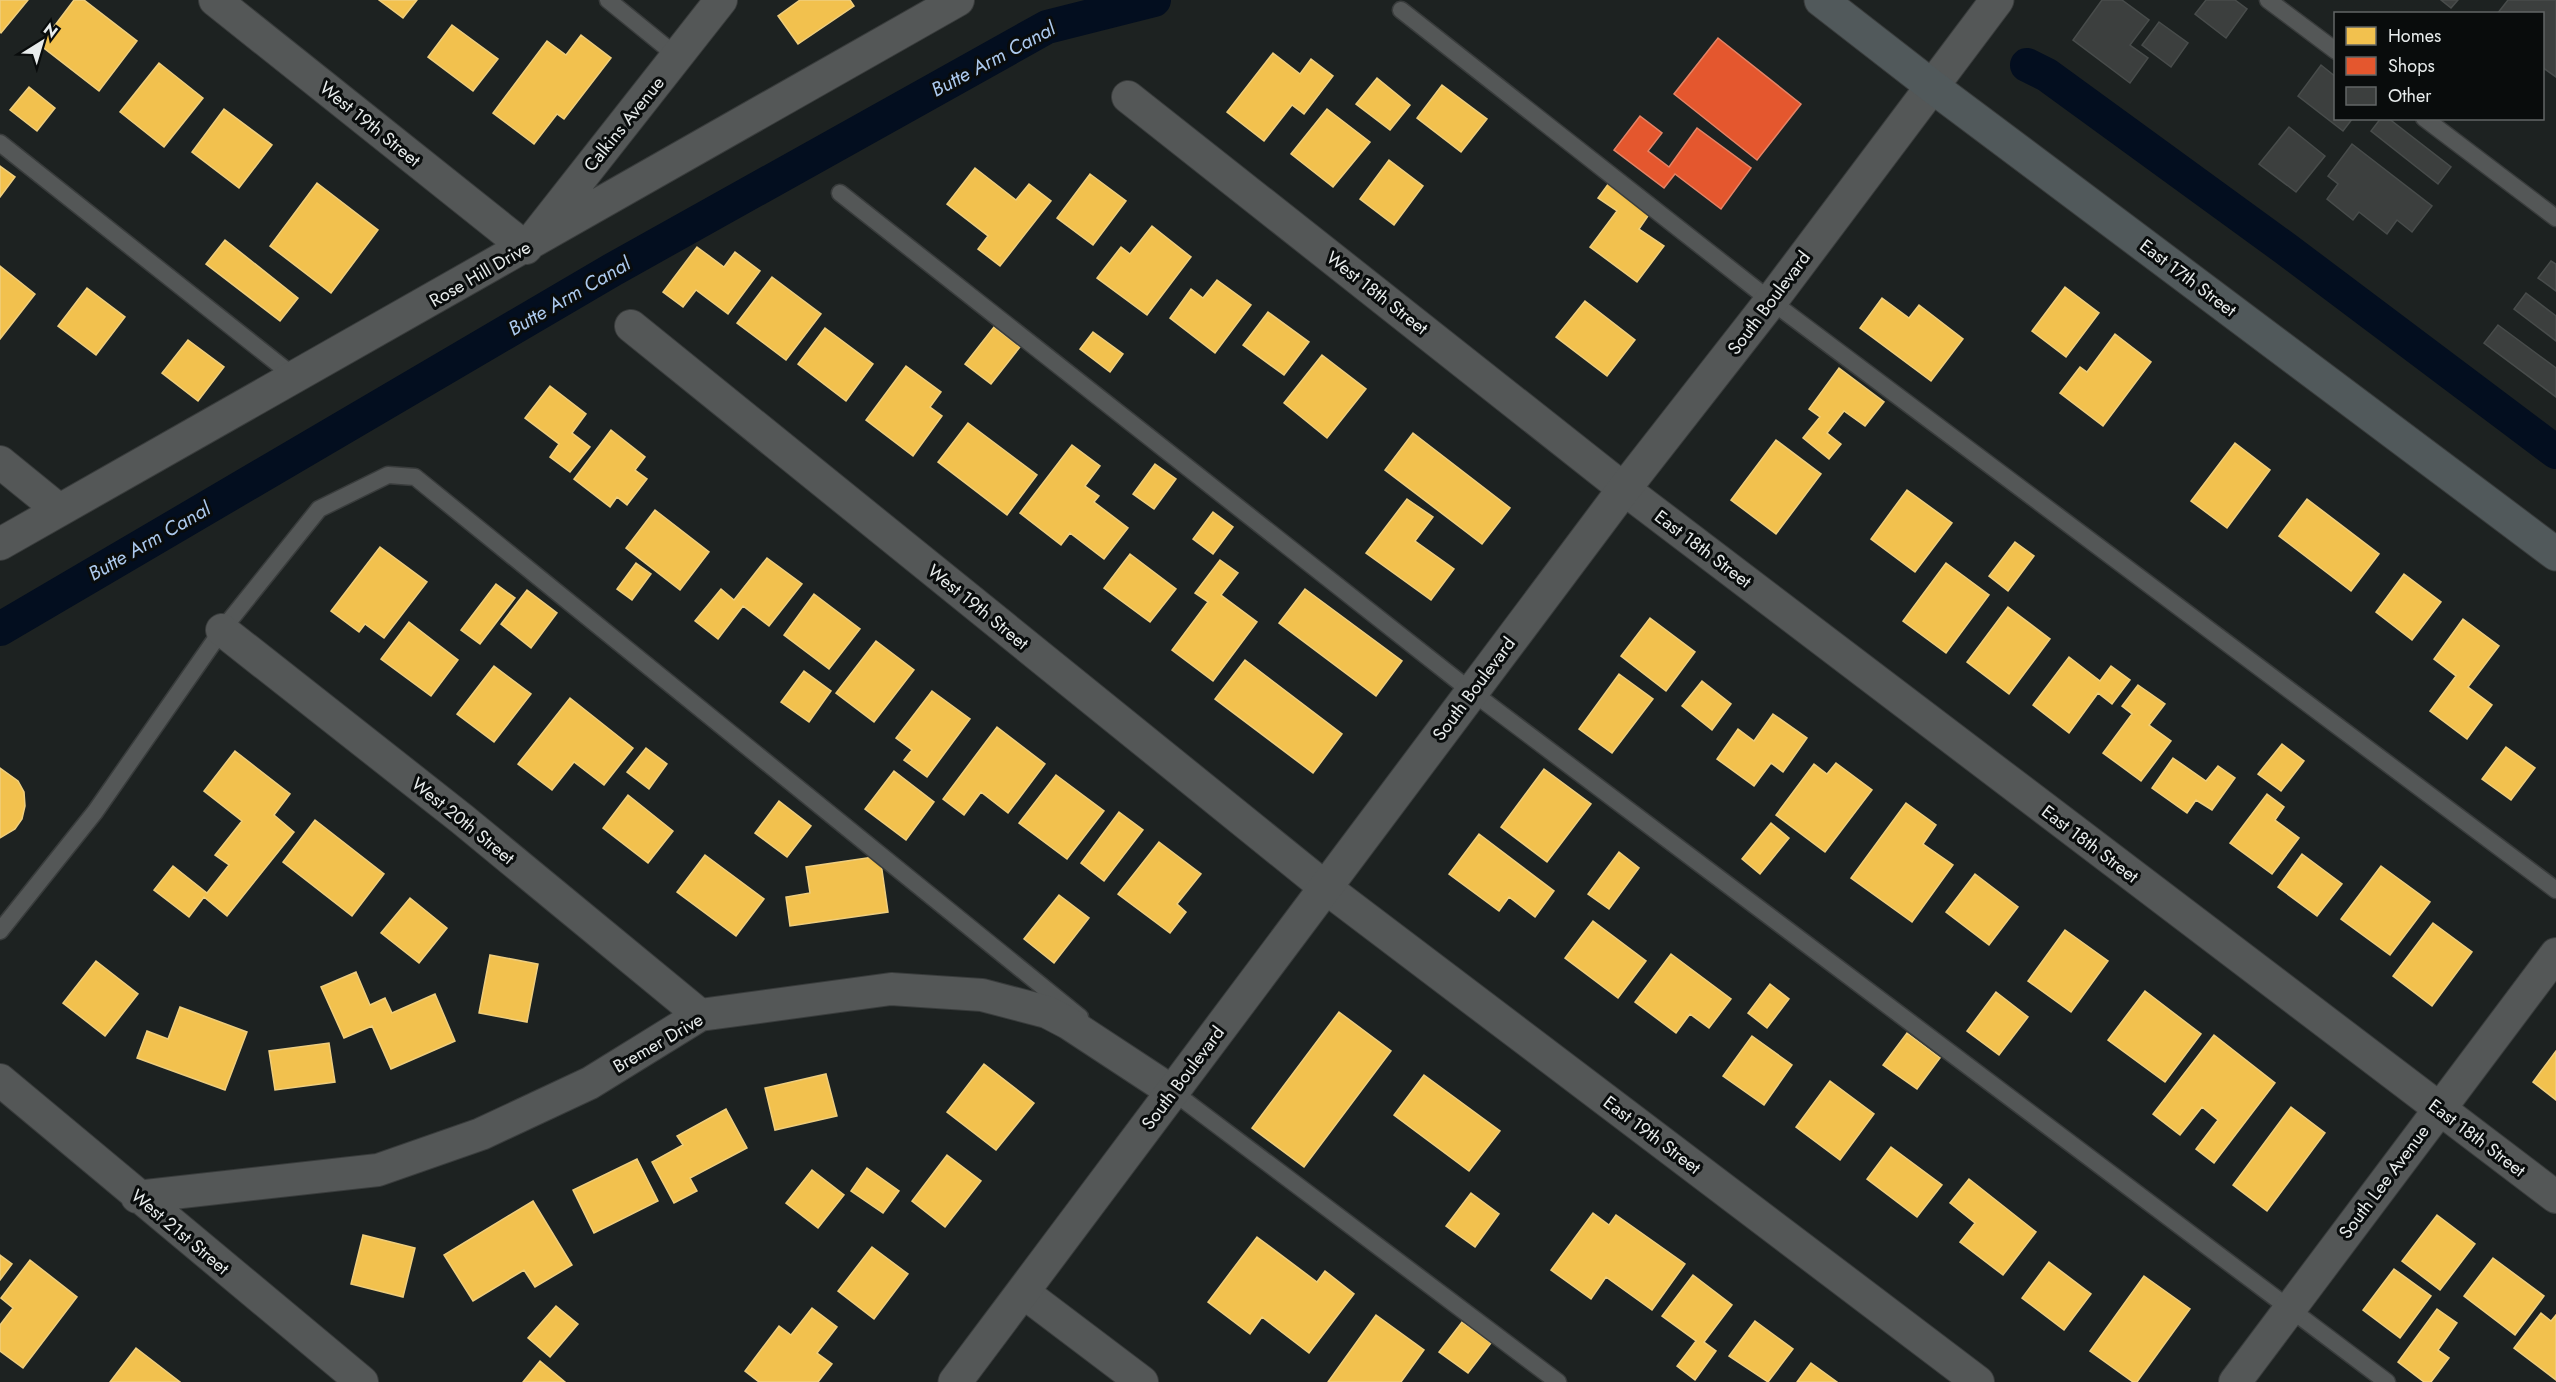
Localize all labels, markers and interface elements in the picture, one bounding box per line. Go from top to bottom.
north arrow [12,12,72,72]
legend [2334,12,2544,120]
water label: Butte Arm Canal [926,14,1062,104]
text: N [39,17,63,43]
text: Homes [2388,23,2441,49]
text: Shops [2388,53,2435,79]
street label: Calkins Avenue [577,71,671,177]
street label: West 19th Street [314,75,427,173]
text: Other [2388,83,2432,109]
street label: East 17th Street [2134,233,2242,323]
street label: Rose Hill Drive [425,234,535,314]
street label: West 18th Street [1321,245,1434,341]
street label: South Boulevard [1721,246,1817,360]
water label: Butte Arm Canal [503,249,637,343]
water label: Butte Arm Canal [83,494,217,588]
street label: East 18th Street [1649,504,1758,595]
street label: West 19th Street [922,558,1035,656]
street label: South Boulevard [1426,632,1522,746]
street label: West 20th Street [406,771,521,871]
street label: East 18th Street [2036,799,2145,890]
street label: Bremer Drive [608,1007,708,1079]
street label: South Boulevard [1135,1021,1231,1135]
street label: East 19th Street [1598,1090,1707,1181]
street label: East 18th Street [2423,1093,2532,1184]
street label: South Lee Avenue [2333,1120,2435,1244]
street label: West 21st Street [125,1183,235,1281]

